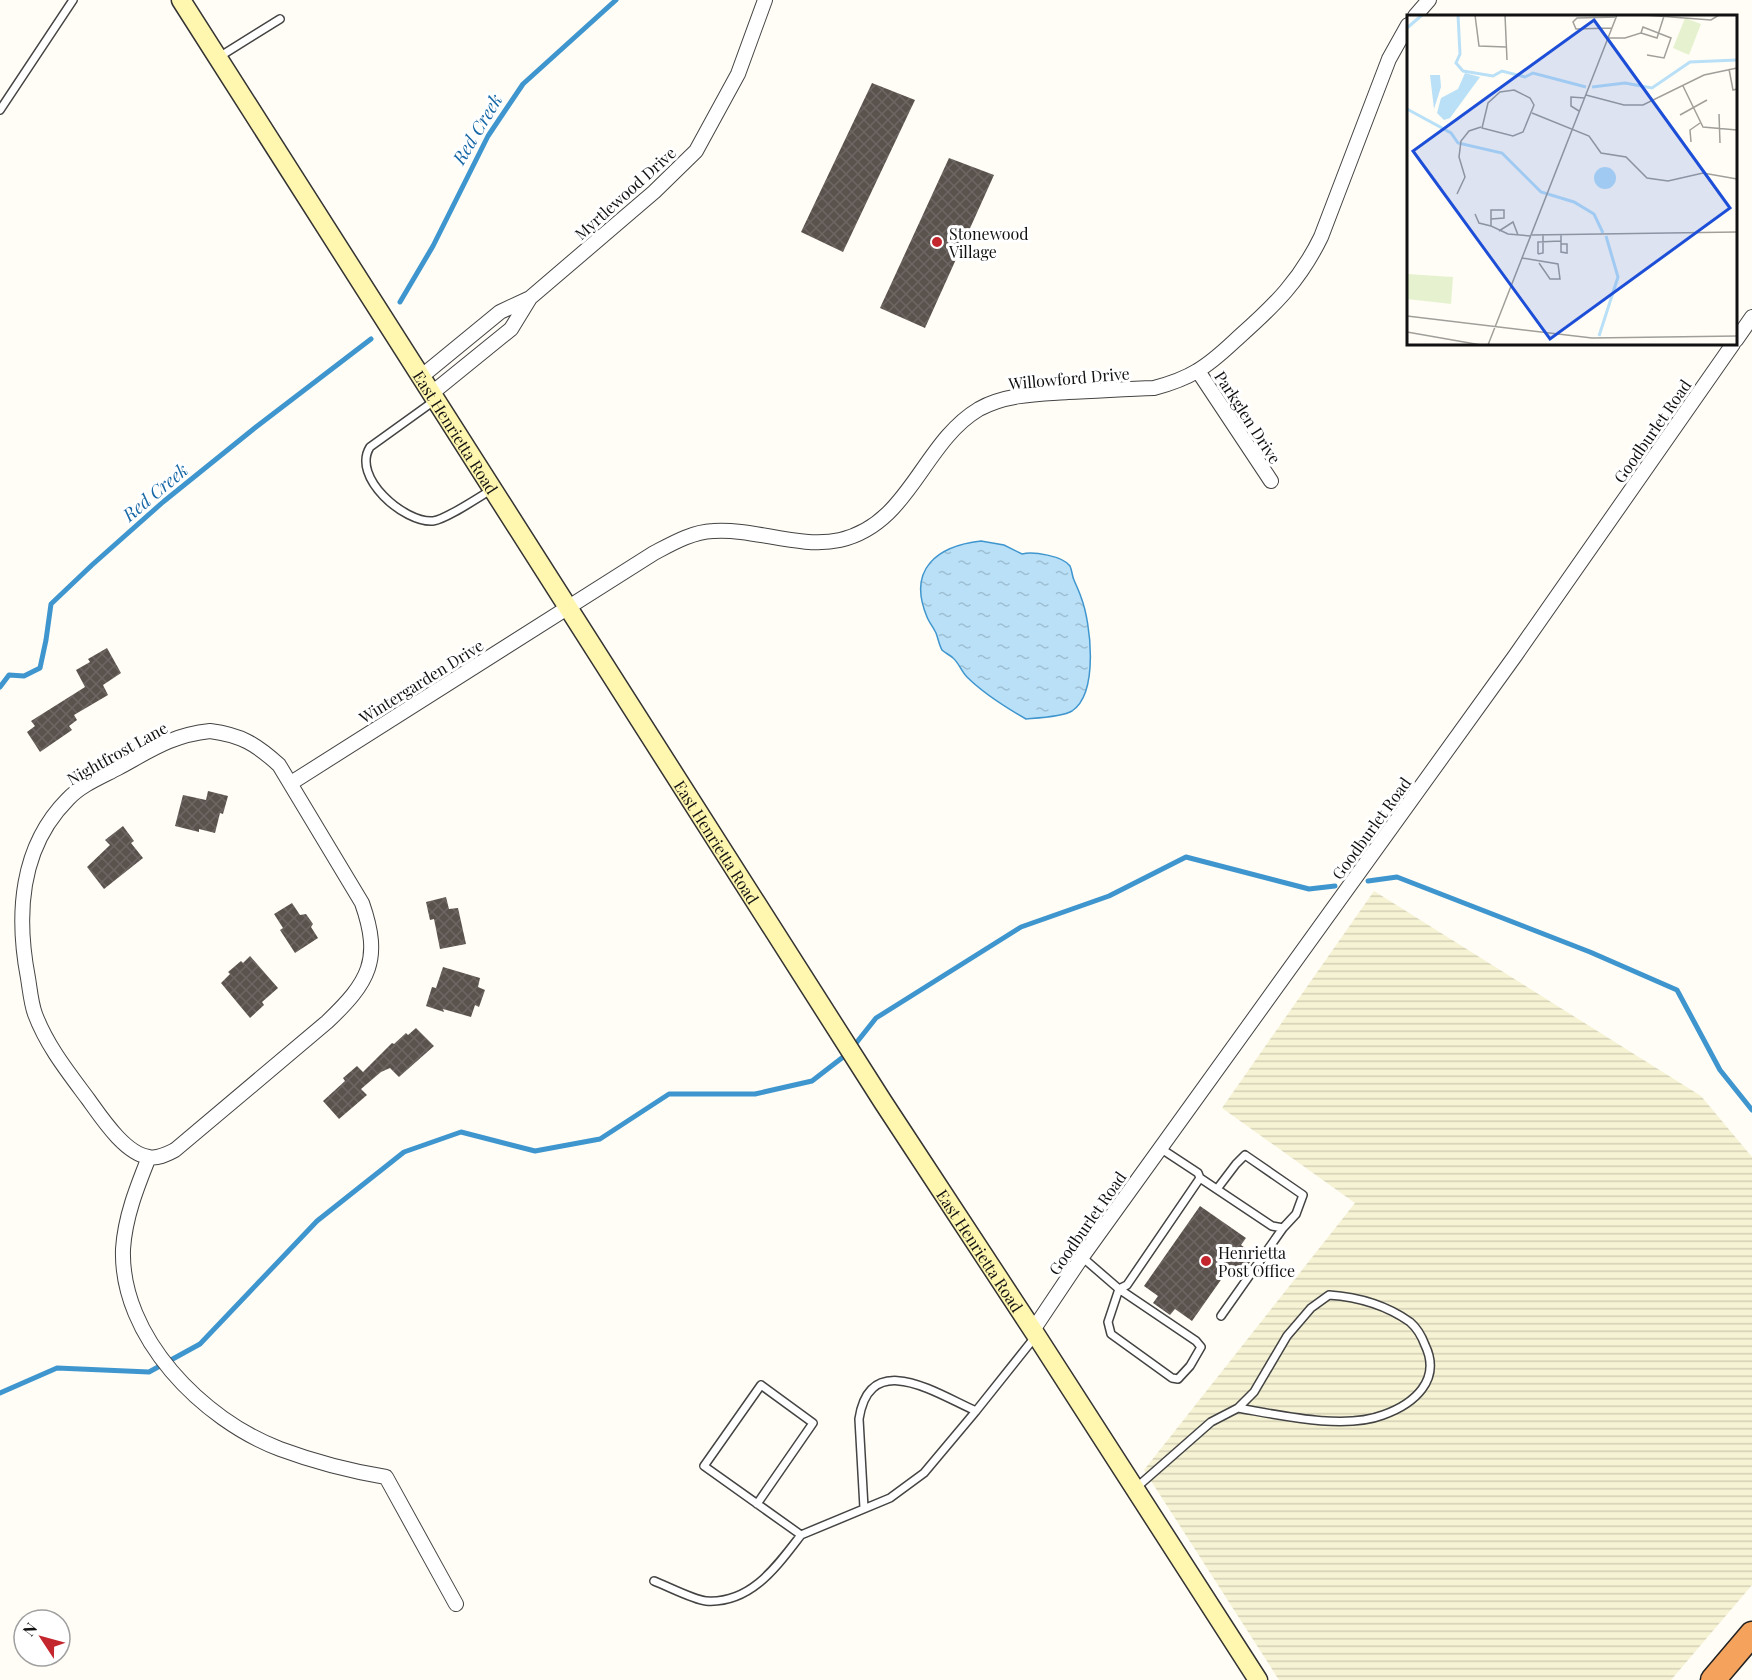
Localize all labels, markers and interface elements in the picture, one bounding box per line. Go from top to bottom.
inset map [1407,15,1737,345]
water label: Red Creek [446,89,507,170]
street label: Myrtlewood Drive [570,142,680,244]
place label: Stonewood Village [948,223,1029,262]
marker: Stonewood Village [930,235,944,249]
street label: Willowford Drive [1006,362,1131,394]
street label: East Henrietta Road [409,366,503,498]
street label: Parkglen Drive [1210,367,1286,467]
street label: Goodburlet Road [1609,375,1695,487]
water label: Red Creek [117,458,193,527]
street label: Wintergarden Drive [354,634,487,728]
street label: Nightfrost Lane [63,717,171,789]
street label: Goodburlet Road [1327,773,1415,883]
street label: East Henrietta Road [670,776,764,907]
street label: Goodburlet Road [1044,1167,1130,1279]
street label: East Henrietta Road [932,1185,1028,1316]
place label: Henrietta Post Office [1218,1242,1295,1281]
marker: Henrietta Post Office [1199,1254,1213,1268]
north arrow [12,1608,72,1668]
text: N [18,1618,42,1640]

